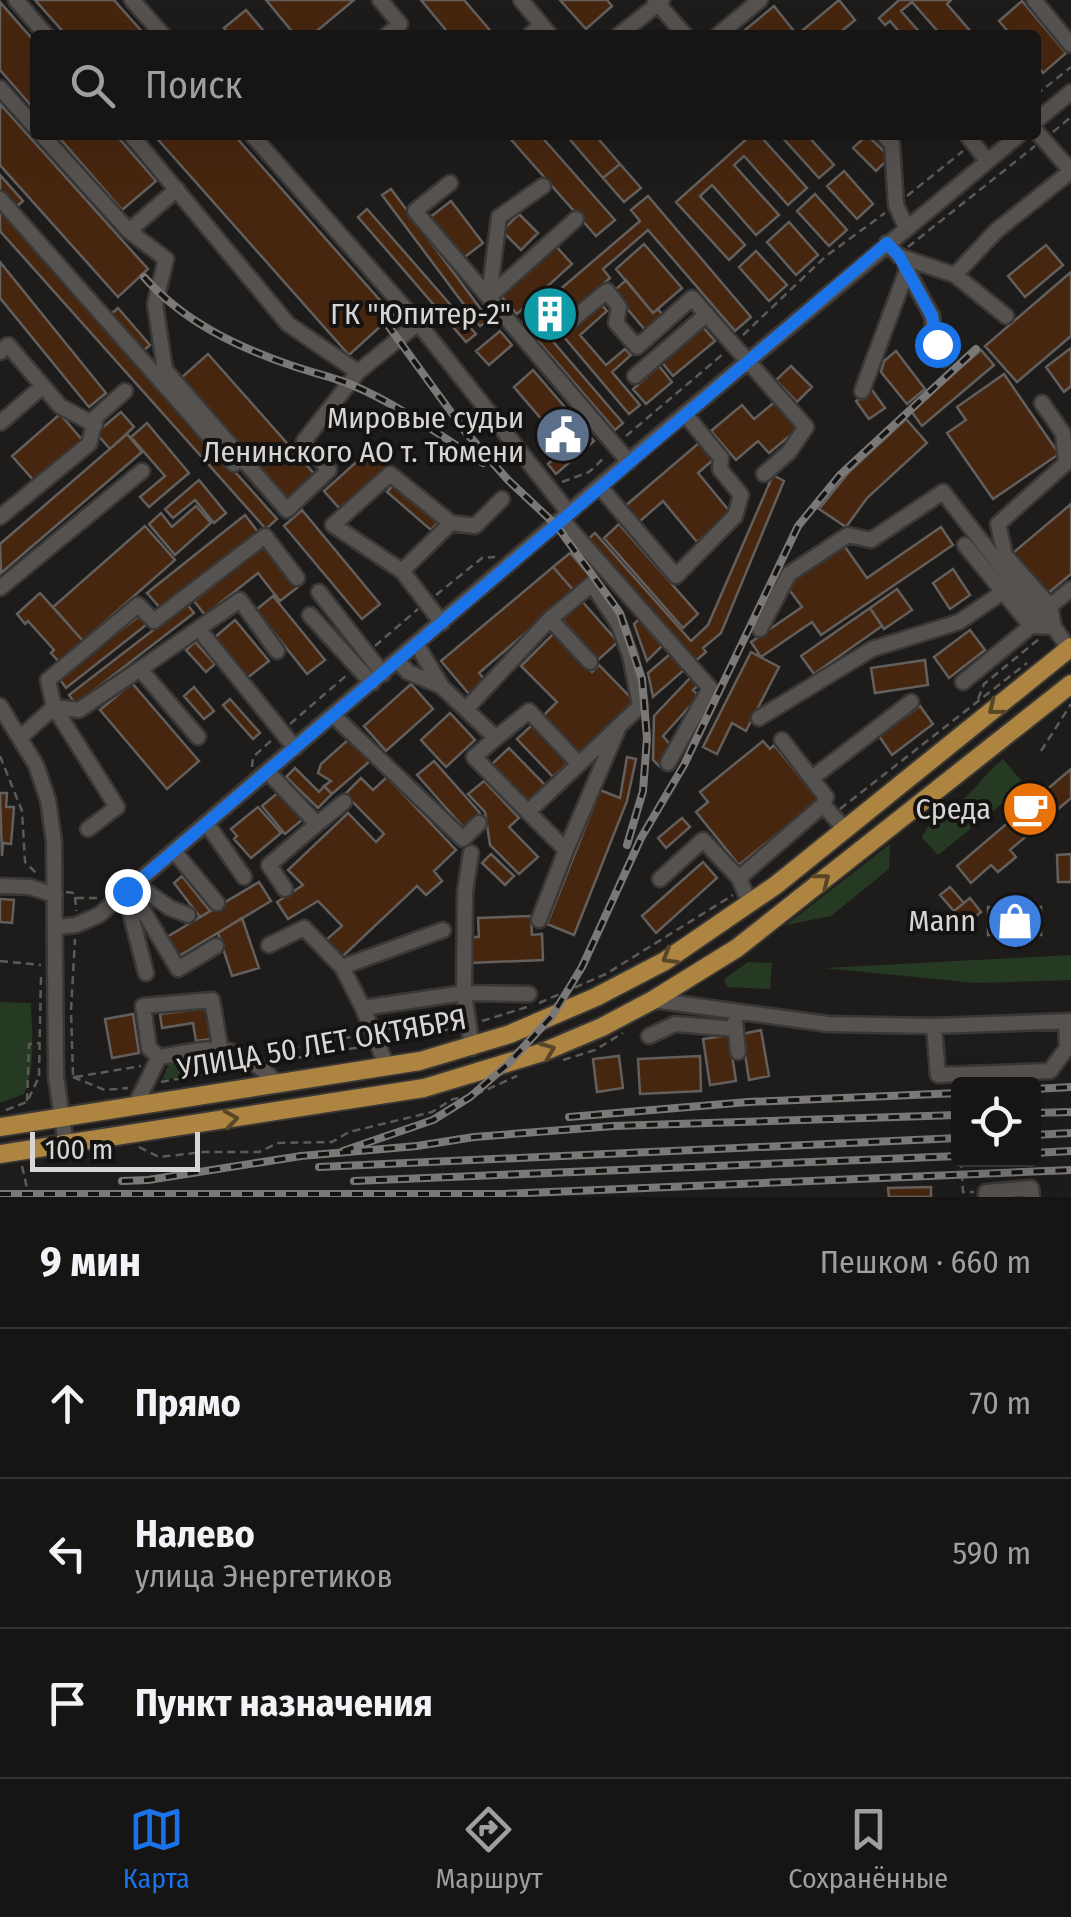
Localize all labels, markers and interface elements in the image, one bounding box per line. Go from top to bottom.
search box [30,30,1041,140]
icon: search [65,58,120,113]
text: Поиск [145,62,242,108]
building icon: ГК "Юпитер-2" [520,284,580,344]
place label: ГК "Юпитер-2" [330,296,511,332]
route start [915,322,961,368]
place label: Мировые судьи Ленинского АО т. Тюмени [203,400,524,470]
public building icon: Мировые судьи Ленинского АО т. Тюмени [533,405,593,465]
one-way arrow [988,696,1006,714]
cafe icon: Среда [1000,779,1060,839]
place label: Среда [915,791,991,827]
route end [105,869,151,915]
one-way arrow [812,874,830,892]
shop icon: Mann [985,891,1045,951]
place label: Mann [908,903,976,939]
one-way arrow [662,945,680,964]
street label: УЛИЦА 50 ЛЕТ ОКТЯБРЯ [174,1001,469,1087]
one-way arrow [538,1041,555,1061]
map controls [951,1077,1041,1167]
button: locate [951,1077,1041,1167]
one-way arrow [223,1109,239,1130]
scale bar [30,1127,200,1172]
text: 100 m [45,1133,113,1166]
text: 9 мин [40,1237,141,1287]
text: Пешком · 660 m [820,1243,1031,1281]
icon: ahead [40,1376,95,1431]
text: Прямо [135,1380,241,1426]
text: 70 m [970,1384,1031,1422]
text: Налево [135,1511,255,1557]
icon: left [40,1526,95,1581]
text: 590 m [952,1534,1031,1572]
text: улица Энергетиков [135,1557,393,1595]
icon: arrive [40,1676,95,1731]
text: Пункт назначения [135,1680,433,1726]
tab: Карта [123,1802,190,1895]
tab: Маршрут [435,1802,543,1895]
tab: Сохранённые [788,1802,948,1895]

